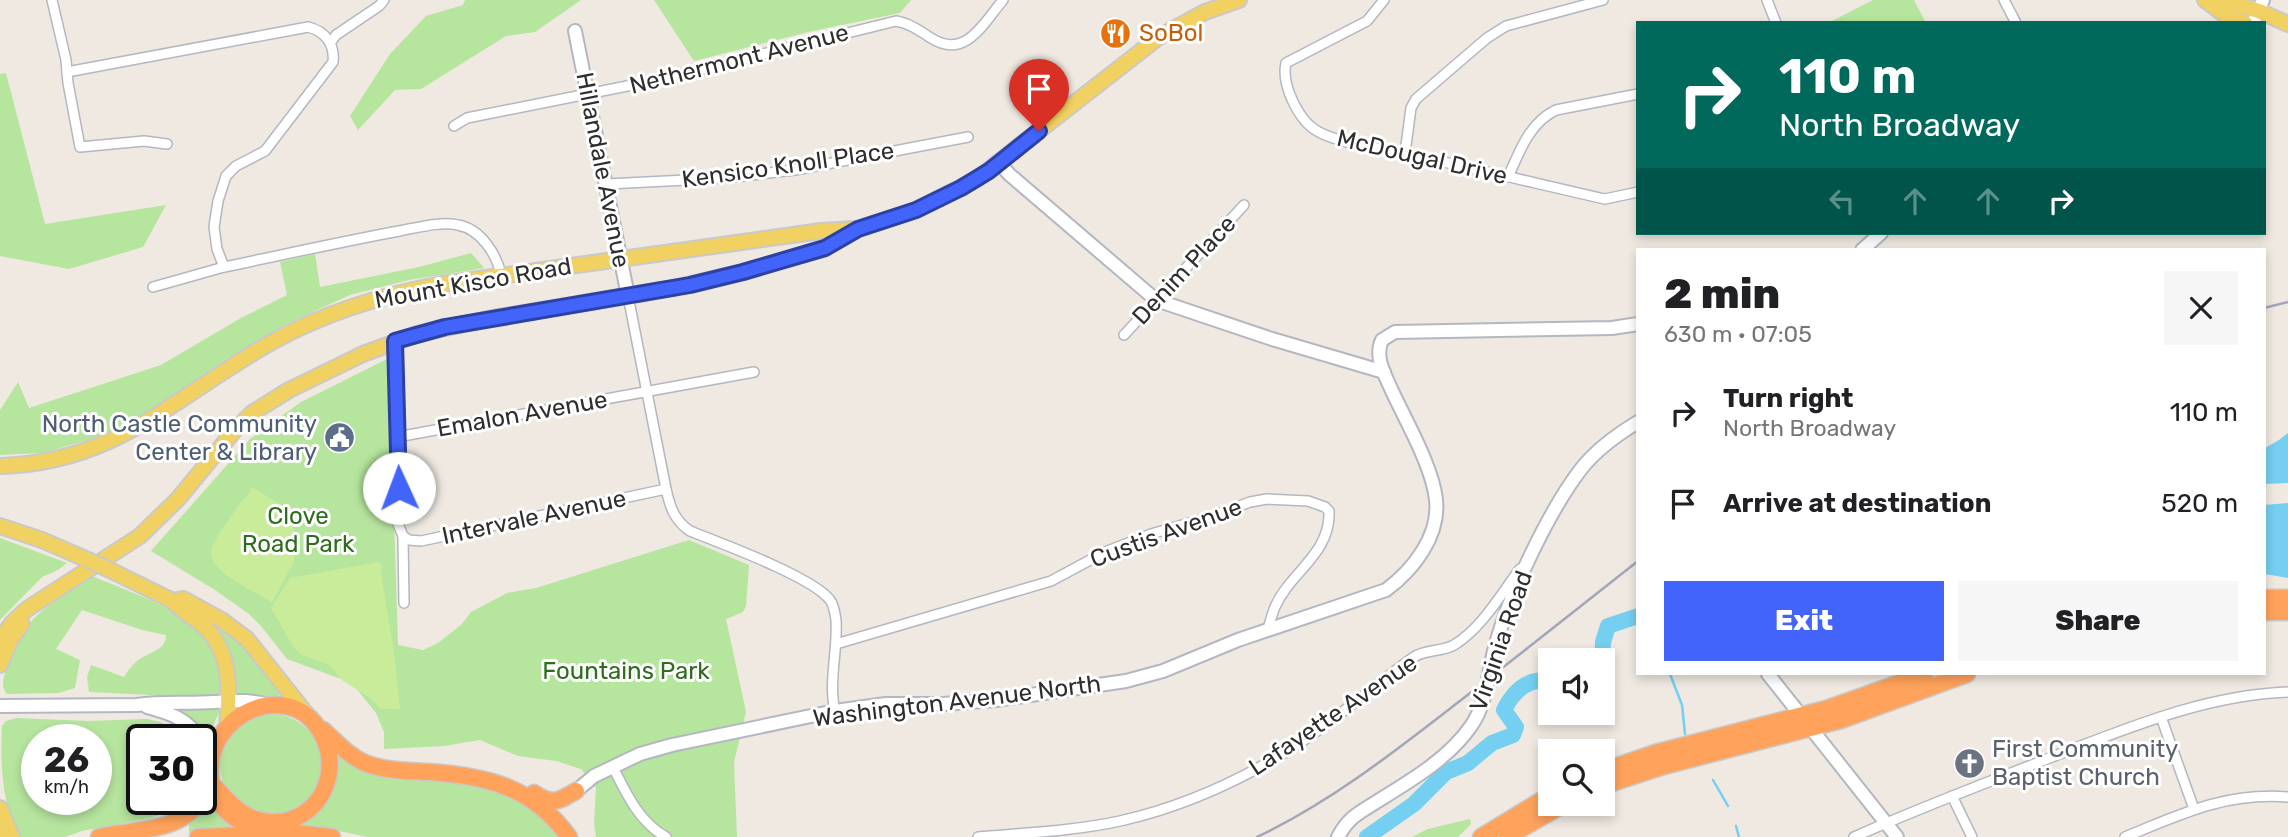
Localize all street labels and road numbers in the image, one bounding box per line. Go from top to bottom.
street label: Nethermont Avenue [627,18,851,100]
street label: Hillandale Avenue [570,70,636,270]
street label: McDougal Drive [1334,124,1510,190]
street label: Kensico Knoll Place [680,136,896,194]
street label: Denim Place [1126,210,1242,330]
street label: Mount Kisco Road [372,252,574,314]
street label: Emalon Avenue [435,385,609,443]
street label: Intervale Avenue [439,484,629,550]
street label: Custis Avenue [1086,493,1246,573]
street label: Virginia Road [1464,567,1538,715]
street label: Lafayette Avenue [1244,648,1422,782]
street label: Washington Avenue North [811,669,1103,733]

